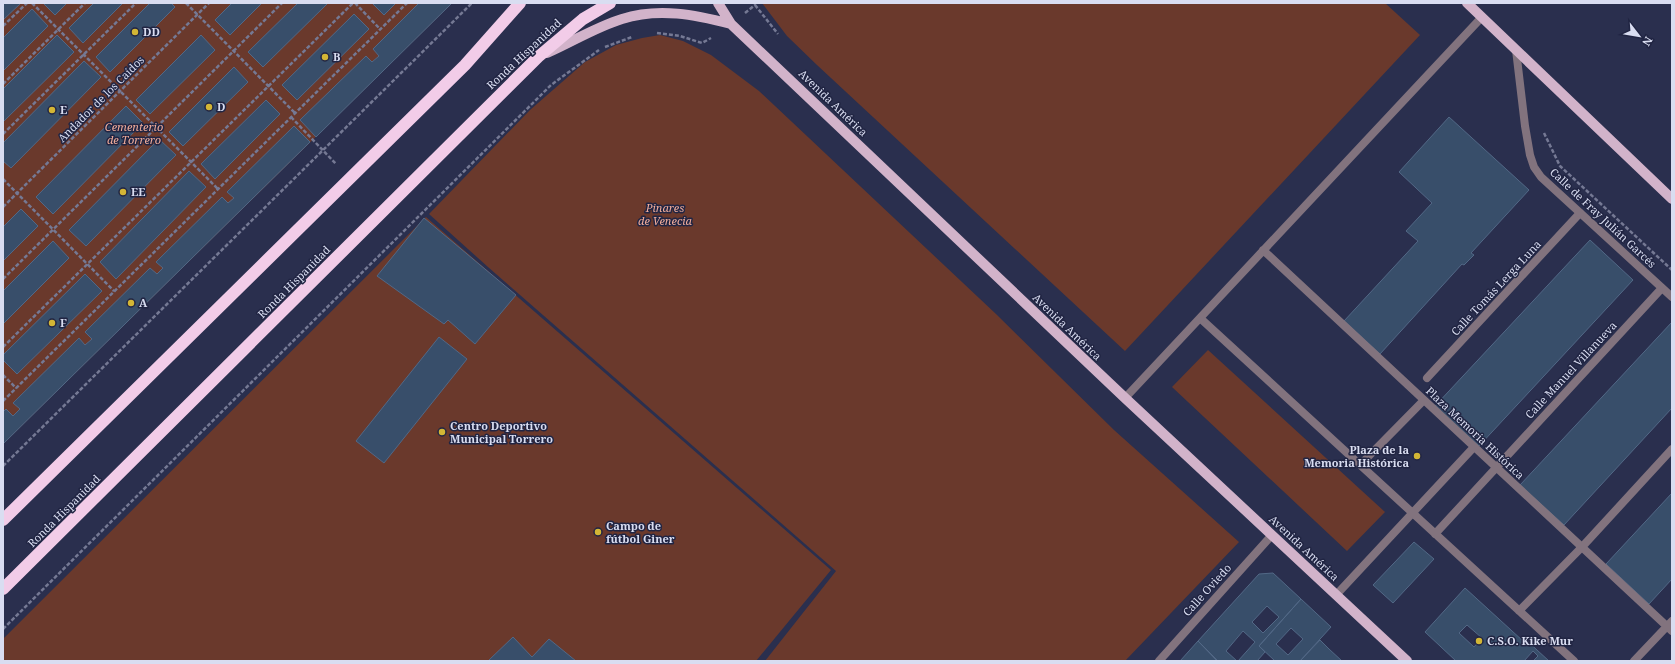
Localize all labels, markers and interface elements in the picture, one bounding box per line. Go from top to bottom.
street label: Ronda Hispanidad [483,15,564,92]
north arrow [1619,16,1659,56]
place label: DD [143,24,160,39]
marker: DD [130,27,140,37]
text: N [1639,34,1657,49]
place label: B [333,49,340,64]
street label: Andador de los Caídos [54,52,147,145]
marker: B [320,52,330,62]
street label: Avenida América [796,66,871,139]
place label: D [217,99,225,114]
place label: E [60,102,67,117]
marker: D [204,102,214,112]
marker: E [47,105,57,115]
park label: Cementerio de Torrero [105,119,163,147]
street label: Calle de Fray Julián Garcés [1547,164,1660,271]
place label: EE [131,184,145,199]
marker: EE [118,187,128,197]
park label: Pinares de Venecia [638,200,693,228]
street label: Calle Tomás Lerga Luna [1447,237,1544,339]
street label: Ronda Hispanidad [254,242,333,321]
street label: Avenida América [1030,290,1105,363]
place label: A [139,295,148,310]
marker: A [126,298,136,308]
place label: F [60,315,67,330]
marker: F [47,318,57,328]
street label: Calle Manuel Villanueva [1522,318,1620,421]
street label: Plaza Memoria Histórica [1423,383,1528,482]
place label: Centro Deportivo Municipal Torrero [450,418,553,446]
marker: Centro Deportivo Municipal Torrero [437,427,447,437]
place label: Plaza de la Memoria Histórica [1304,442,1409,470]
marker: Plaza de la Memoria Histórica [1412,451,1422,461]
street label: Ronda Hispanidad [24,471,103,550]
street label: Avenida América [1266,511,1342,584]
place label: Campo de fútbol Giner [606,518,675,546]
marker: Campo de fútbol Giner [593,527,603,537]
street label: Calle Oviedo [1179,560,1234,619]
place label: C.S.O. Kike Mur [1487,633,1573,648]
marker: C.S.O. Kike Mur [1474,636,1484,646]

